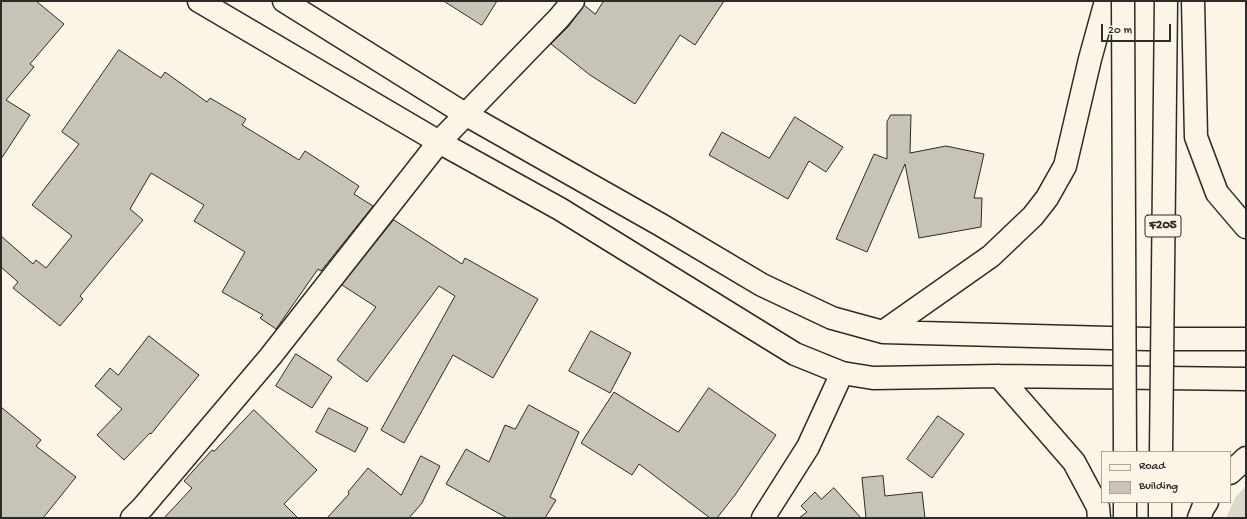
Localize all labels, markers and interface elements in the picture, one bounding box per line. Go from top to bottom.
scale bar [1103,16,1173,42]
text: 20 m [1108,24,1132,38]
road number: F205 [1145,215,1181,237]
legend [1101,451,1231,503]
text: Road [1139,460,1165,474]
text: Building [1139,480,1178,494]

